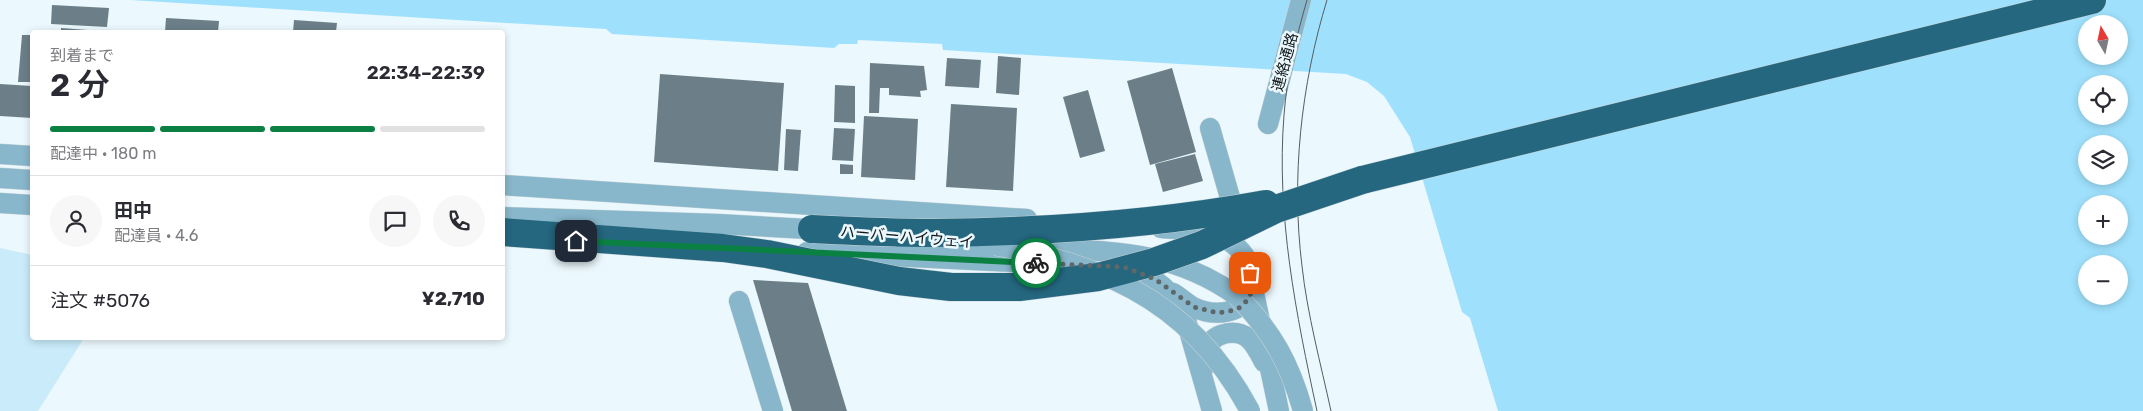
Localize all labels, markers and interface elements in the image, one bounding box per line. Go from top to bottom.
north arrow [2078,15,2128,65]
map controls [2078,15,2128,305]
street label: 連絡通路 [1269,31,1301,93]
text: 到着まで [50,46,114,65]
text: 22:34–22:39 [367,61,485,84]
text: 2 分 [50,66,109,104]
button: locate [2078,75,2128,125]
button: layers [2078,135,2128,185]
text: 配達中 · 180 m [50,144,156,163]
button: person [50,195,102,247]
button: chat [369,195,421,247]
button: phone [433,195,485,247]
button: + [2078,195,2128,245]
text: 田中 [114,199,152,222]
pin [555,220,597,262]
street label: ハーバーハイウェイ [839,222,975,252]
text: 配達員 · 4.6 [114,226,198,245]
icon: home [562,227,590,255]
courier [1011,238,1061,288]
icon: bike [1022,249,1050,277]
pin [1229,252,1271,294]
button: − [2078,255,2128,305]
icon: bag [1236,259,1264,287]
text: ¥2,710 [422,287,485,310]
text: 注文 #5076 [50,289,150,312]

